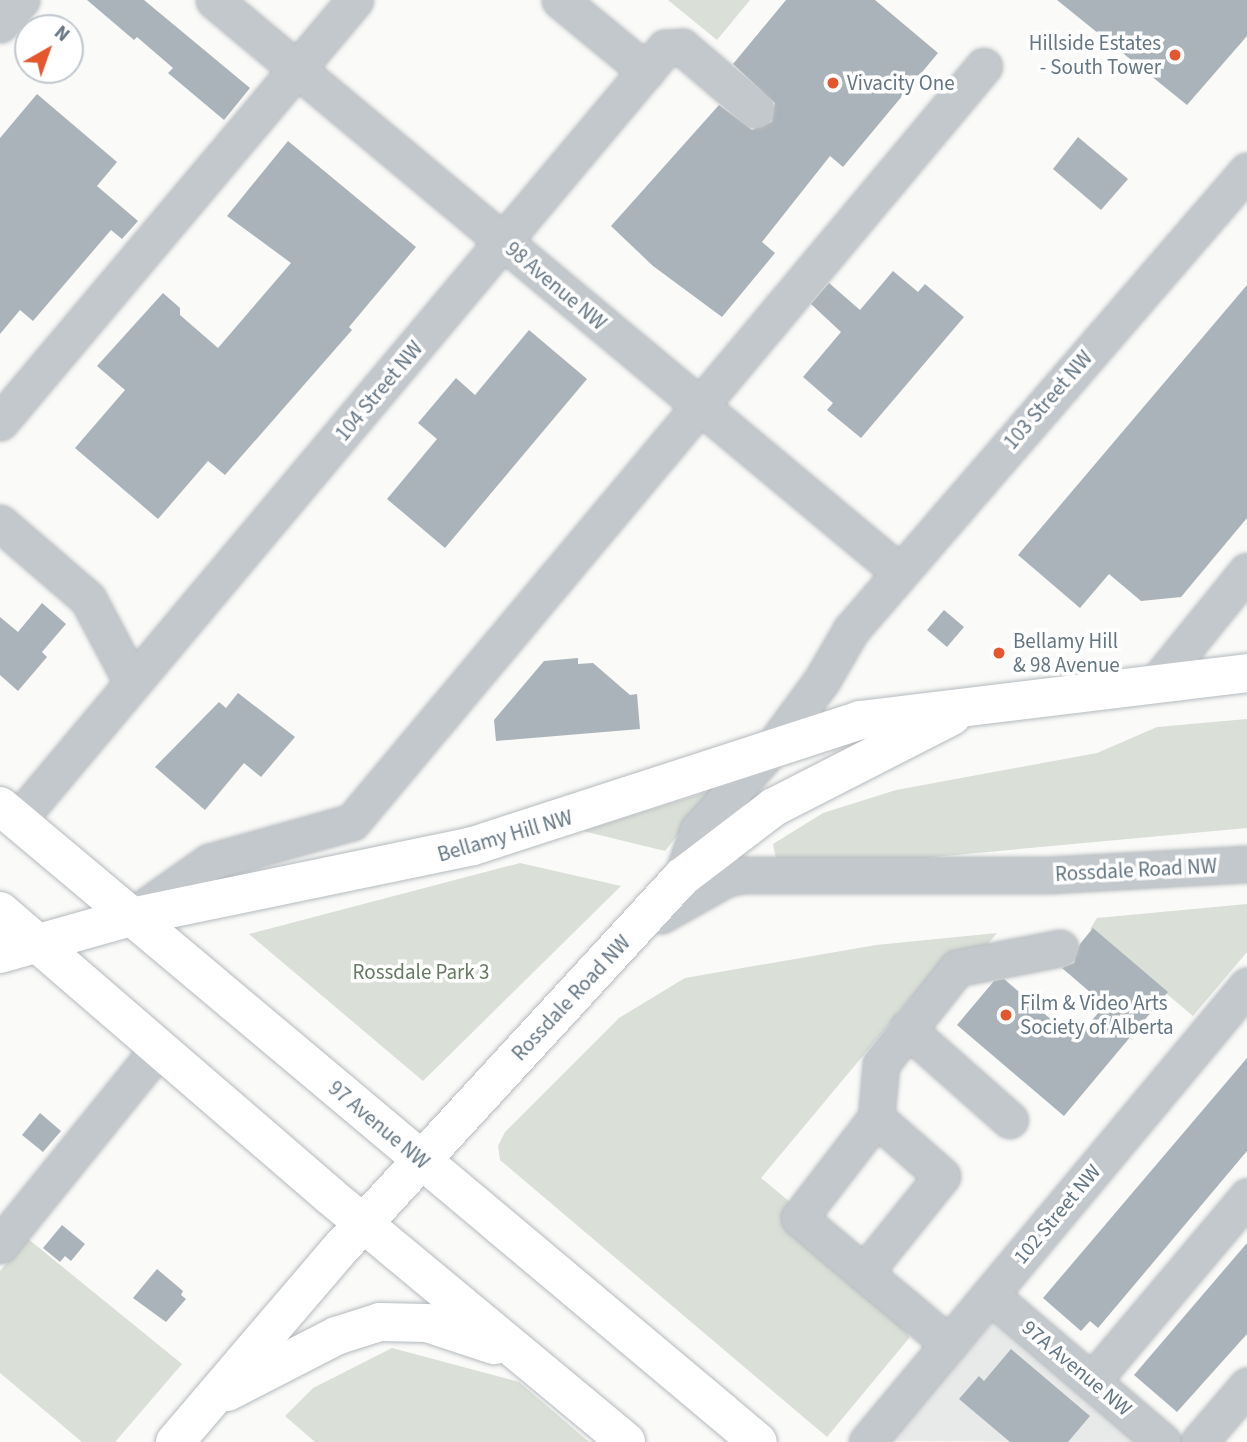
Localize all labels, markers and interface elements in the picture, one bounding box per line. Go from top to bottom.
north arrow [14,14,84,84]
text: N [48,20,75,48]
place label: Hillside Estates - South Tower [1029,30,1161,80]
marker: Hillside Estates - South Tower [1167,47,1183,63]
place label: Vivacity One [847,70,955,96]
marker: Vivacity One [825,75,841,91]
street label: 98 Avenue NW [500,236,612,336]
street label: 104 Street NW [330,336,428,446]
street label: 103 Street NW [998,346,1098,454]
place label: Bellamy Hill & 98 Avenue [1013,628,1120,678]
marker: Bellamy Hill & 98 Avenue [991,645,1007,661]
street label: Bellamy Hill NW [435,805,575,867]
street label: Rossdale Road NW [1054,853,1218,887]
street label: Rossdale Road NW [506,930,636,1066]
park label: Rossdale Park 3 [353,959,489,985]
place label: Film & Video Arts Society of Alberta [1020,990,1174,1040]
marker: Film & Video Arts Society of Alberta [998,1007,1014,1023]
street label: 97 Avenue NW [323,1075,435,1175]
street label: 102 Street NW [1008,1159,1106,1269]
street label: 97A Avenue NW [1017,1315,1137,1421]

